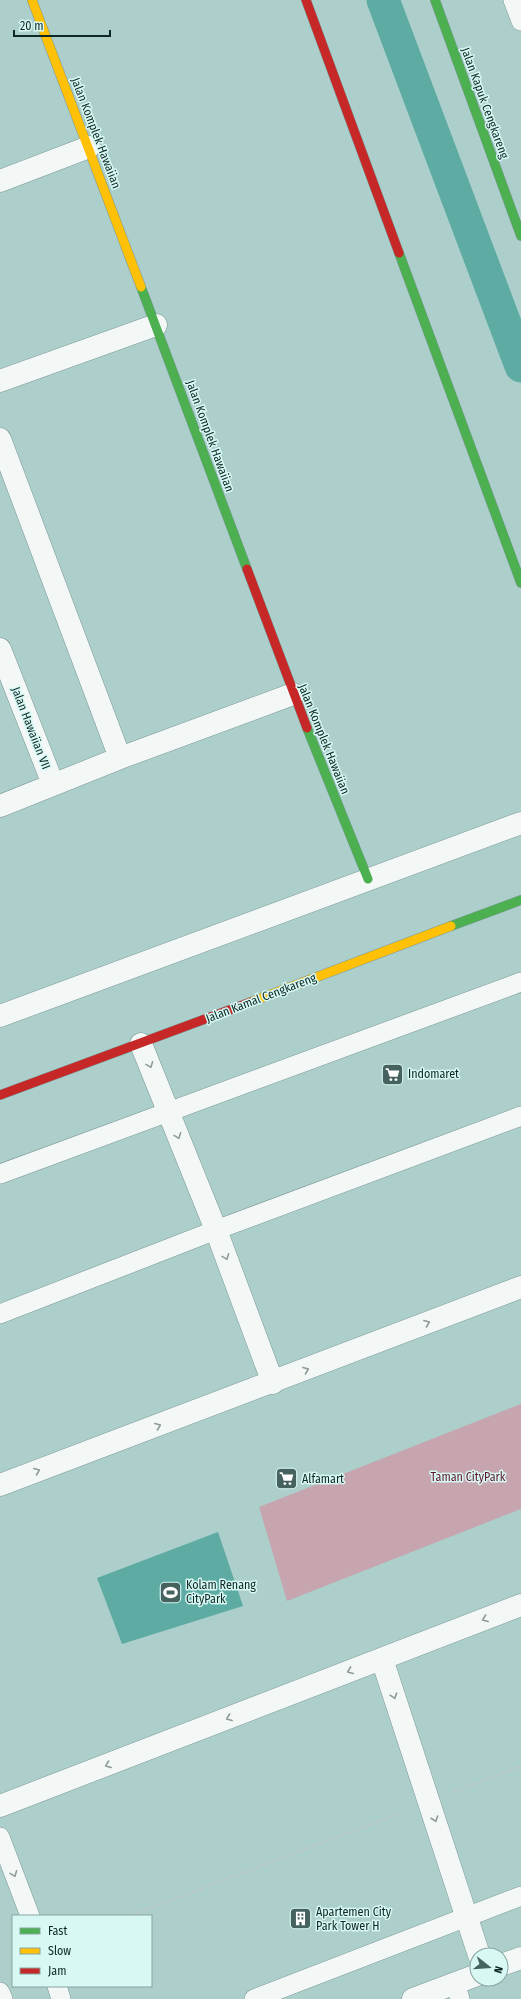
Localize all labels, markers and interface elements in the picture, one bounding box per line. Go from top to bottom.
scale bar [14,12,110,38]
text: 20 m [20,19,44,33]
street label: Jalan Kapuk Cengkareng [458,46,512,161]
street label: Jalan Komplek Hawaiian [68,76,124,190]
street label: Jalan Komplek Hawaiian [183,378,237,494]
street label: Jalan Komplek Hawaiian [295,682,353,796]
street label: Jalan Hawaiian VII [9,685,53,771]
street label: Jalan Kamal Cengkareng [204,970,318,1026]
supermarket icon: Indomaret [380,1061,406,1087]
one-way arrow [145,1062,153,1069]
place label: Indomaret [408,1067,459,1081]
one-way arrow [173,1132,181,1139]
one-way arrow [222,1253,230,1260]
one-way arrow [424,1320,431,1328]
one-way arrow [303,1366,310,1374]
one-way arrow [155,1422,162,1430]
supermarket icon: Alfamart [273,1466,299,1492]
one-way arrow [33,1468,40,1476]
park label: Taman CityPark [431,1470,506,1484]
place label: Alfamart [302,1472,344,1486]
place label: Kolam Renang CityPark [186,1578,256,1606]
sports icon: Kolam Renang CityPark [157,1579,183,1605]
one-way arrow [481,1615,488,1623]
one-way arrow [347,1667,354,1675]
one-way arrow [389,1692,398,1699]
one-way arrow [226,1713,233,1721]
one-way arrow [104,1760,111,1768]
one-way arrow [430,1816,438,1823]
one-way arrow [9,1869,17,1877]
place label: Apartemen City Park Tower H [316,1905,392,1933]
building icon: Apartemen City Park Tower H [287,1906,313,1932]
legend [12,1915,152,1987]
text: Fast [48,1924,67,1938]
text: Slow [48,1944,71,1958]
north arrow [469,1947,509,1987]
text: Jam [48,1964,66,1978]
text: N [491,1965,505,1975]

